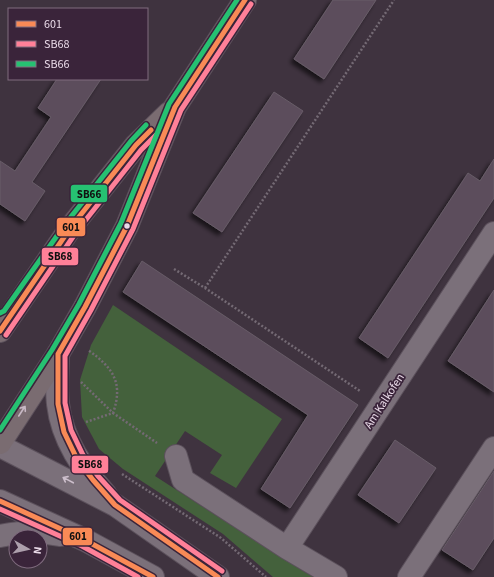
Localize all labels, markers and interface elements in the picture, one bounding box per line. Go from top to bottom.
legend [8,8,148,80]
text: 601 [44,16,62,33]
text: SB68 [44,36,69,53]
text: SB66 [44,56,69,73]
line badge: SB66 [70,184,108,203]
text: SB66 [77,187,101,202]
line badge: 601 [56,217,86,237]
text: 601 [62,220,80,235]
unlabelled marker [122,221,132,231]
line badge: SB68 [41,247,79,266]
text: SB68 [48,249,72,264]
street label: Am Kalkofen [360,370,409,432]
one-way arrow [17,405,26,416]
line badge: SB68 [71,455,109,474]
text: SB68 [78,457,102,472]
one-way arrow [62,476,74,483]
line badge: 601 [62,527,93,546]
north arrow [8,529,48,569]
text: 601 [69,529,87,544]
text: N [29,546,45,555]

